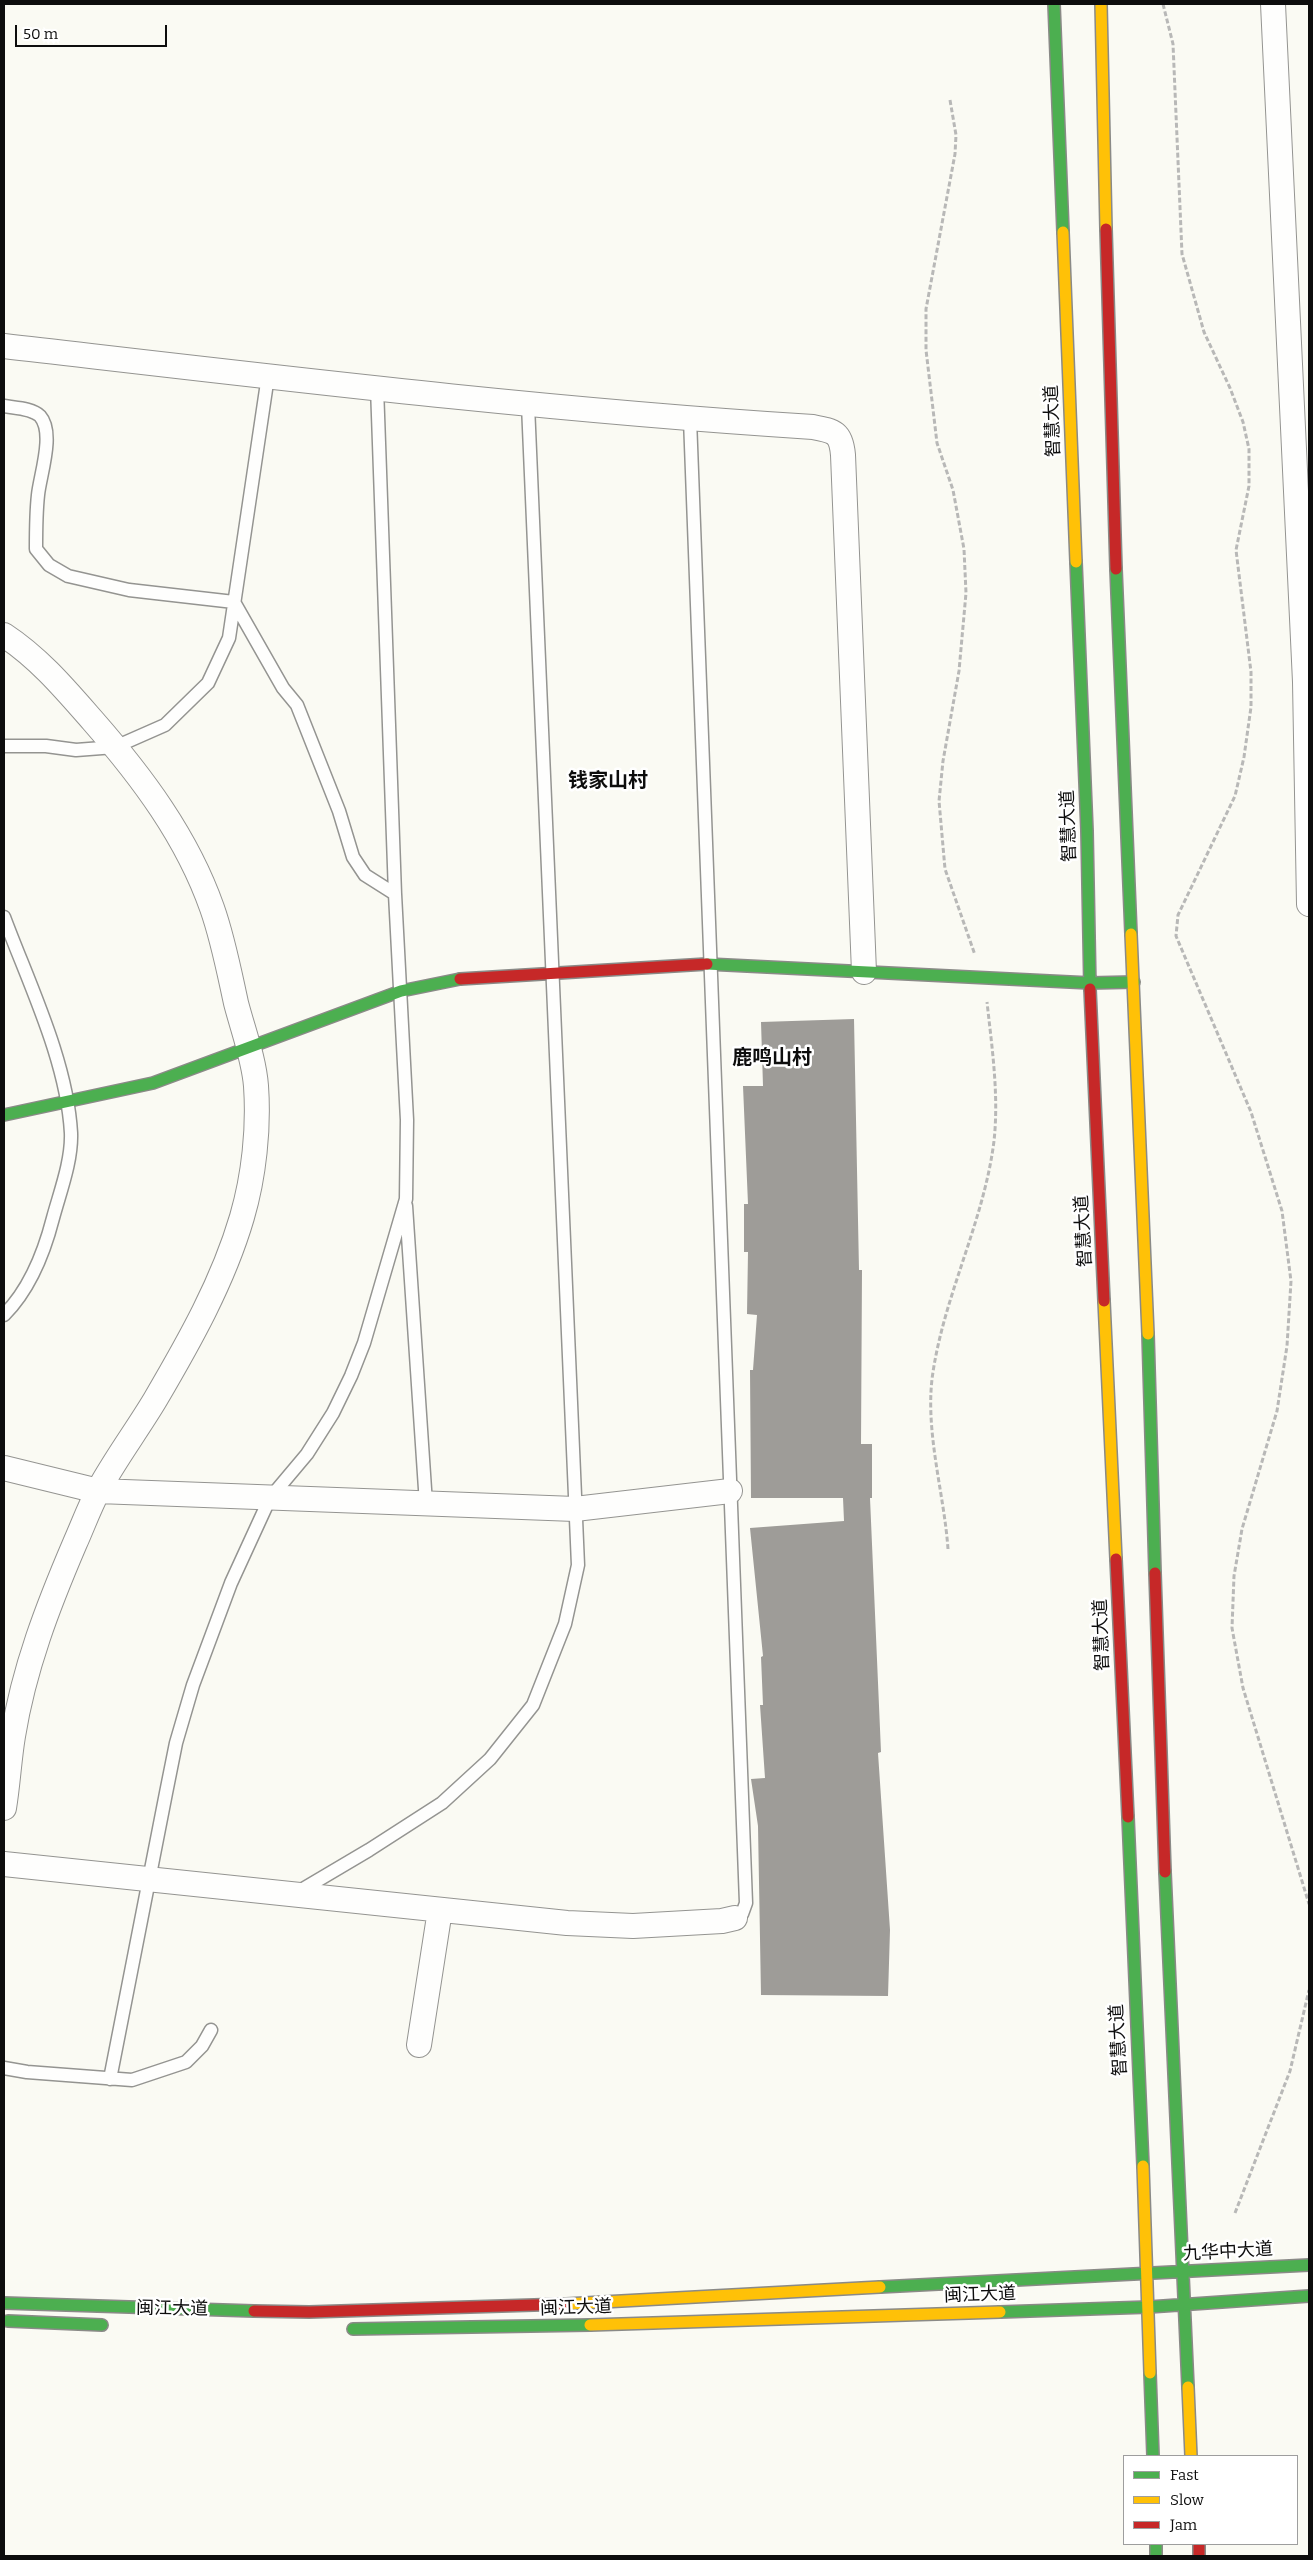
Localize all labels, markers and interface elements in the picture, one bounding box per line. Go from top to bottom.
scale bar [18,15,170,47]
text: 50 m [23,25,58,43]
street label: 智慧大道 [1041,385,1065,457]
district label: 钱家山村 [568,769,648,793]
street label: 智慧大道 [1057,790,1081,862]
district label: 鹿鸣山村 [732,1046,812,1070]
street label: 智慧大道 [1071,1194,1097,1268]
street label: 智慧大道 [1090,1599,1114,1671]
street label: 智慧大道 [1106,2003,1132,2077]
street label: 九华中大道 [1182,2239,1274,2265]
street label: 闽江大道 [944,2283,1016,2307]
street label: 闽江大道 [540,2296,612,2320]
street label: 闽江大道 [136,2298,208,2320]
legend [1123,2455,1298,2545]
text: Fast [1170,2466,1199,2484]
text: Slow [1170,2491,1204,2509]
text: Jam [1170,2516,1197,2534]

